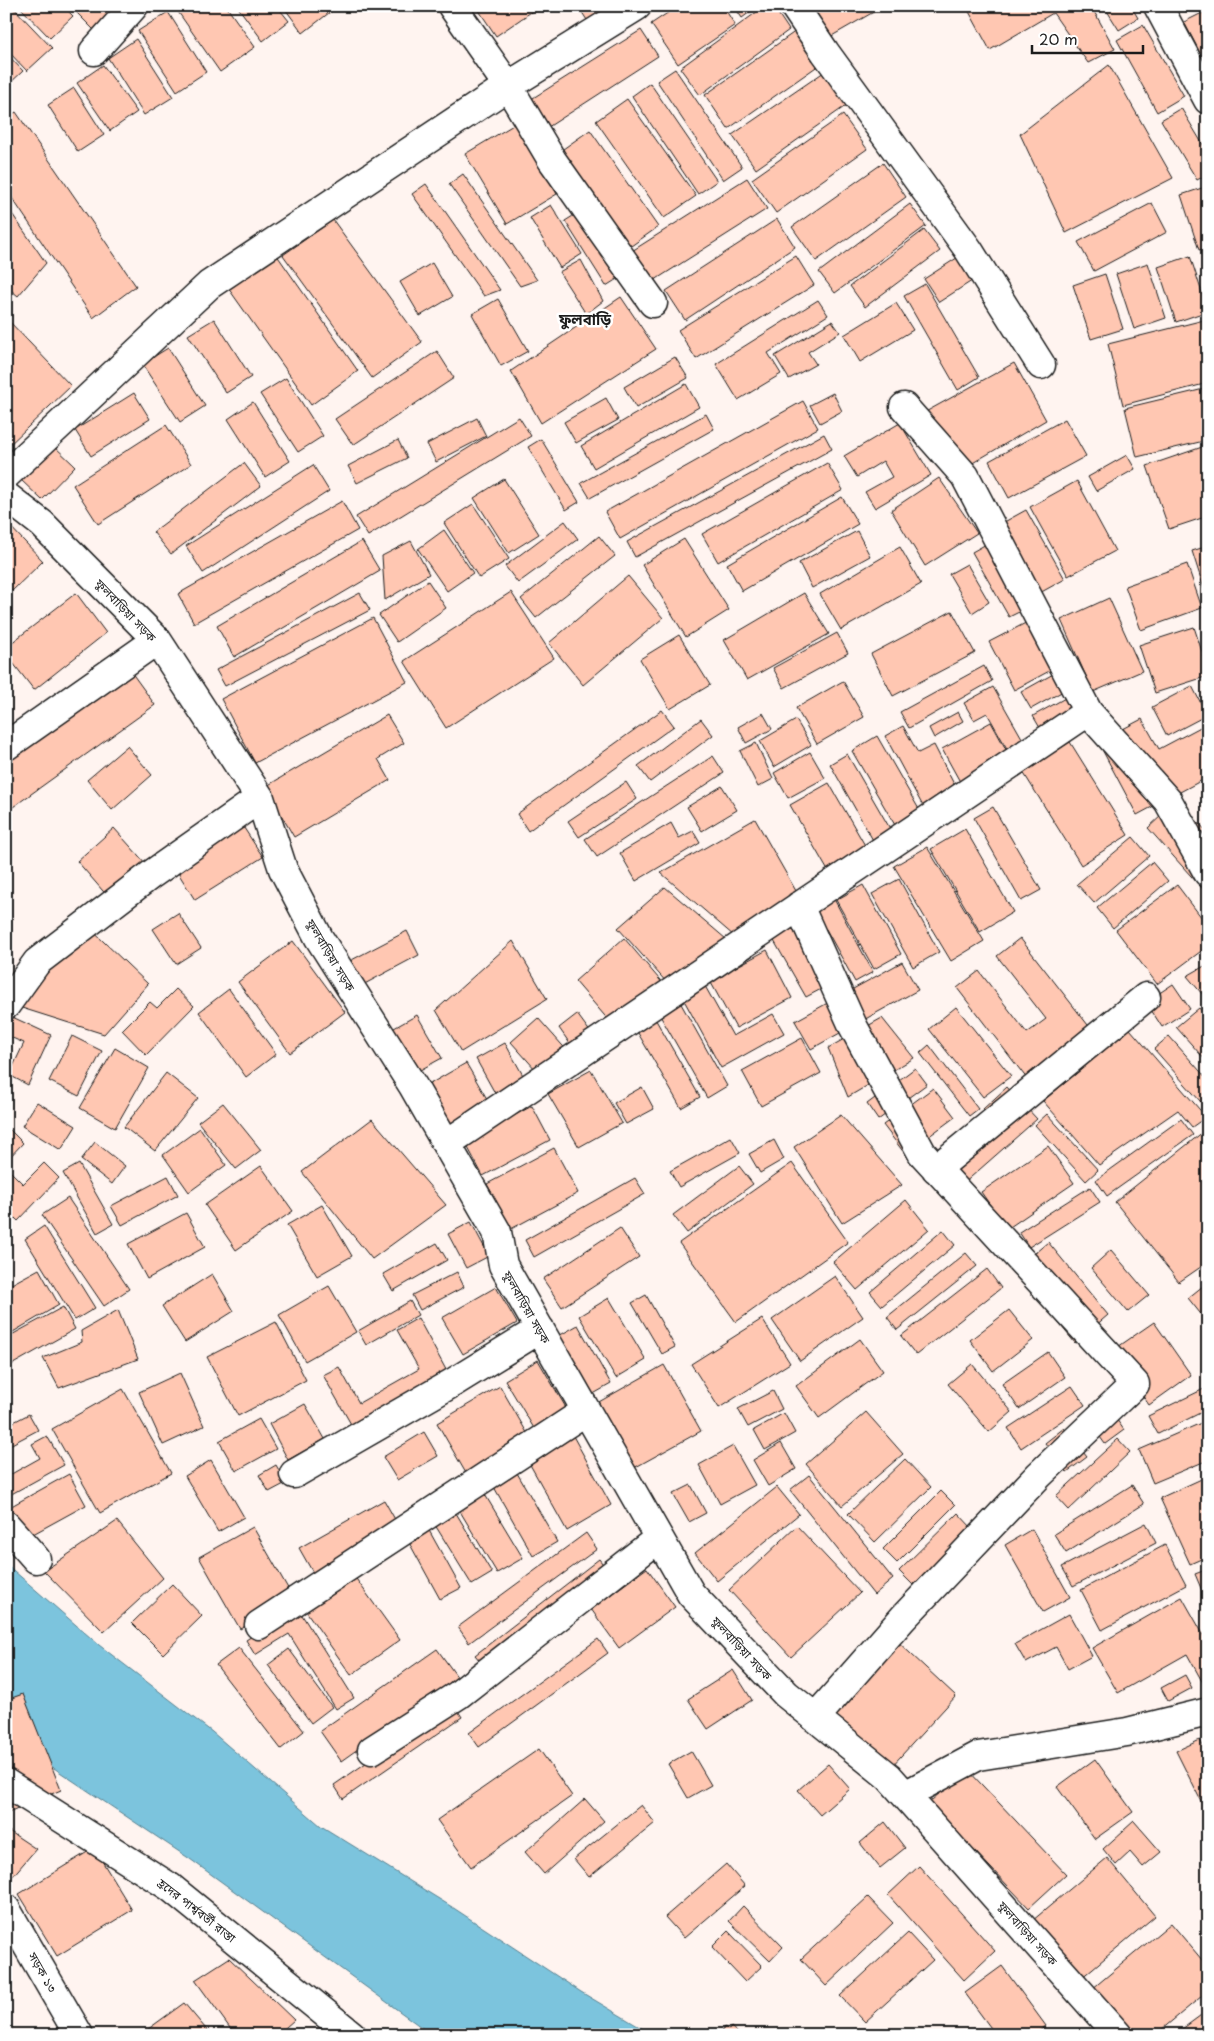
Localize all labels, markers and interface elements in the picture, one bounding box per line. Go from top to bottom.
scale bar [1032,22,1143,54]
text: 20 m [1039,27,1078,50]
district label: ফুলবাড়ি [558,307,611,330]
street label: ফুলবাড়িয়া সড়ক [91,574,161,646]
street label: ফুলবাড়িয়া সড়ক [302,915,360,995]
street label: ফুলবাড়িয়া সড়ক [498,1266,555,1347]
street label: ফুলবাড়িয়া সড়ক [707,1611,776,1684]
street label: হ্রদের পার্শ্ববর্তী রাস্তা [153,1873,241,1947]
street label: ফুলবাড়িয়া সড়ক [993,1896,1062,1969]
street label: সড়ক ১৩ [24,1948,62,1995]

